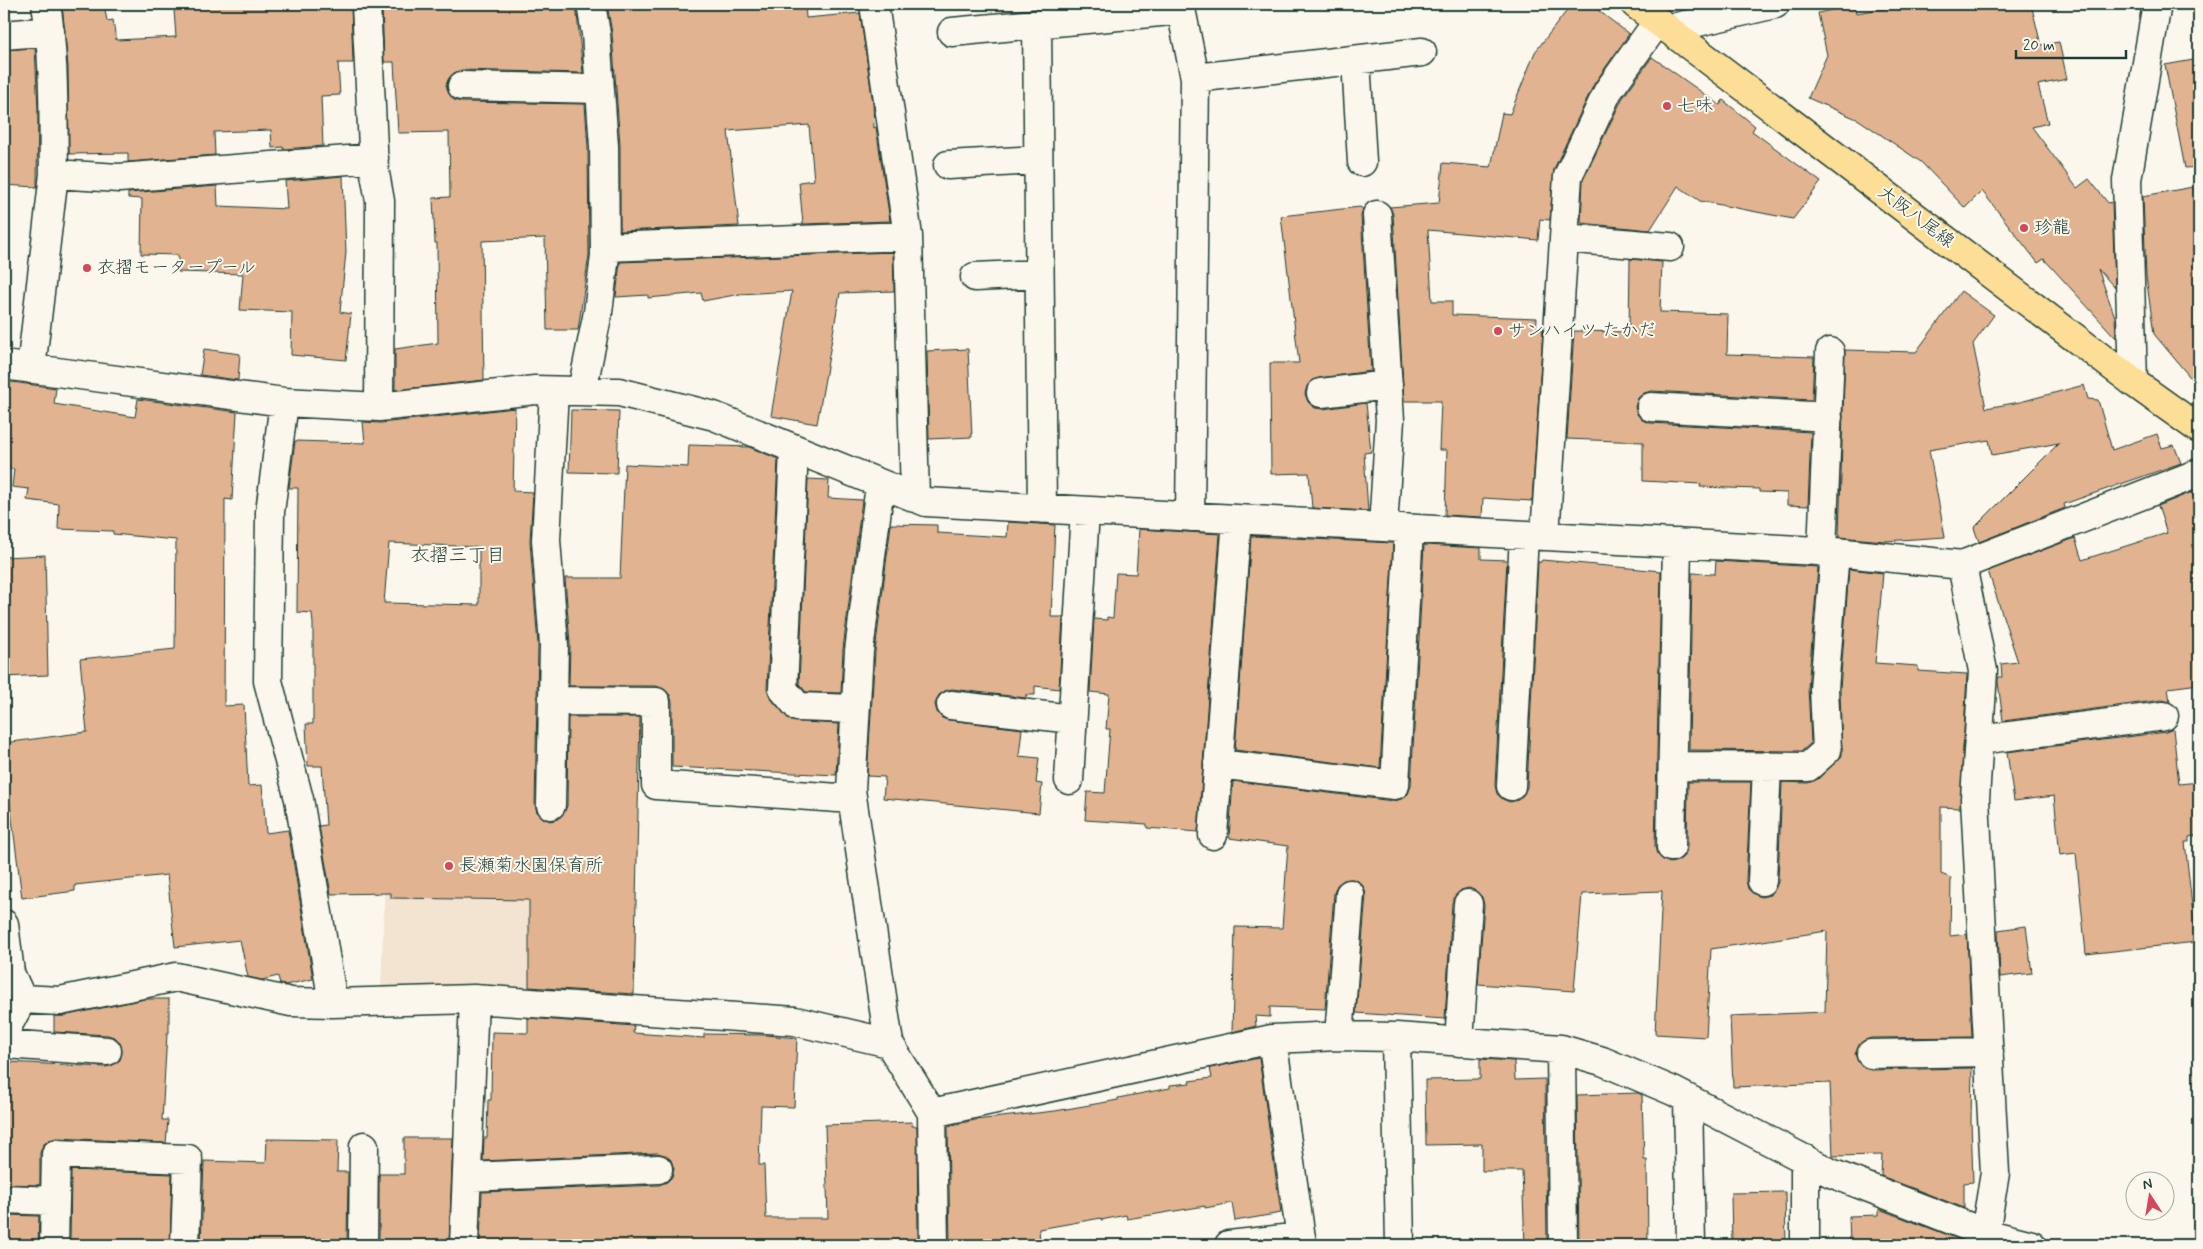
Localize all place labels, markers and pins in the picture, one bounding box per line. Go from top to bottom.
place label: 七味 [1677,94,1713,118]
marker: 七味 [1661,100,1673,112]
place label: 珍龍 [2034,216,2070,240]
marker: 珍龍 [2018,222,2030,234]
place label: 衣摺モータープール [97,256,256,280]
marker: 衣摺モータープール [81,262,93,274]
place label: サンハイツ たかだ [1508,319,1656,343]
marker: サンハイツ たかだ [1492,325,1504,337]
place label: 長瀬菊水園保育所 [459,854,603,878]
marker: 長瀬菊水園保育所 [443,860,455,872]

